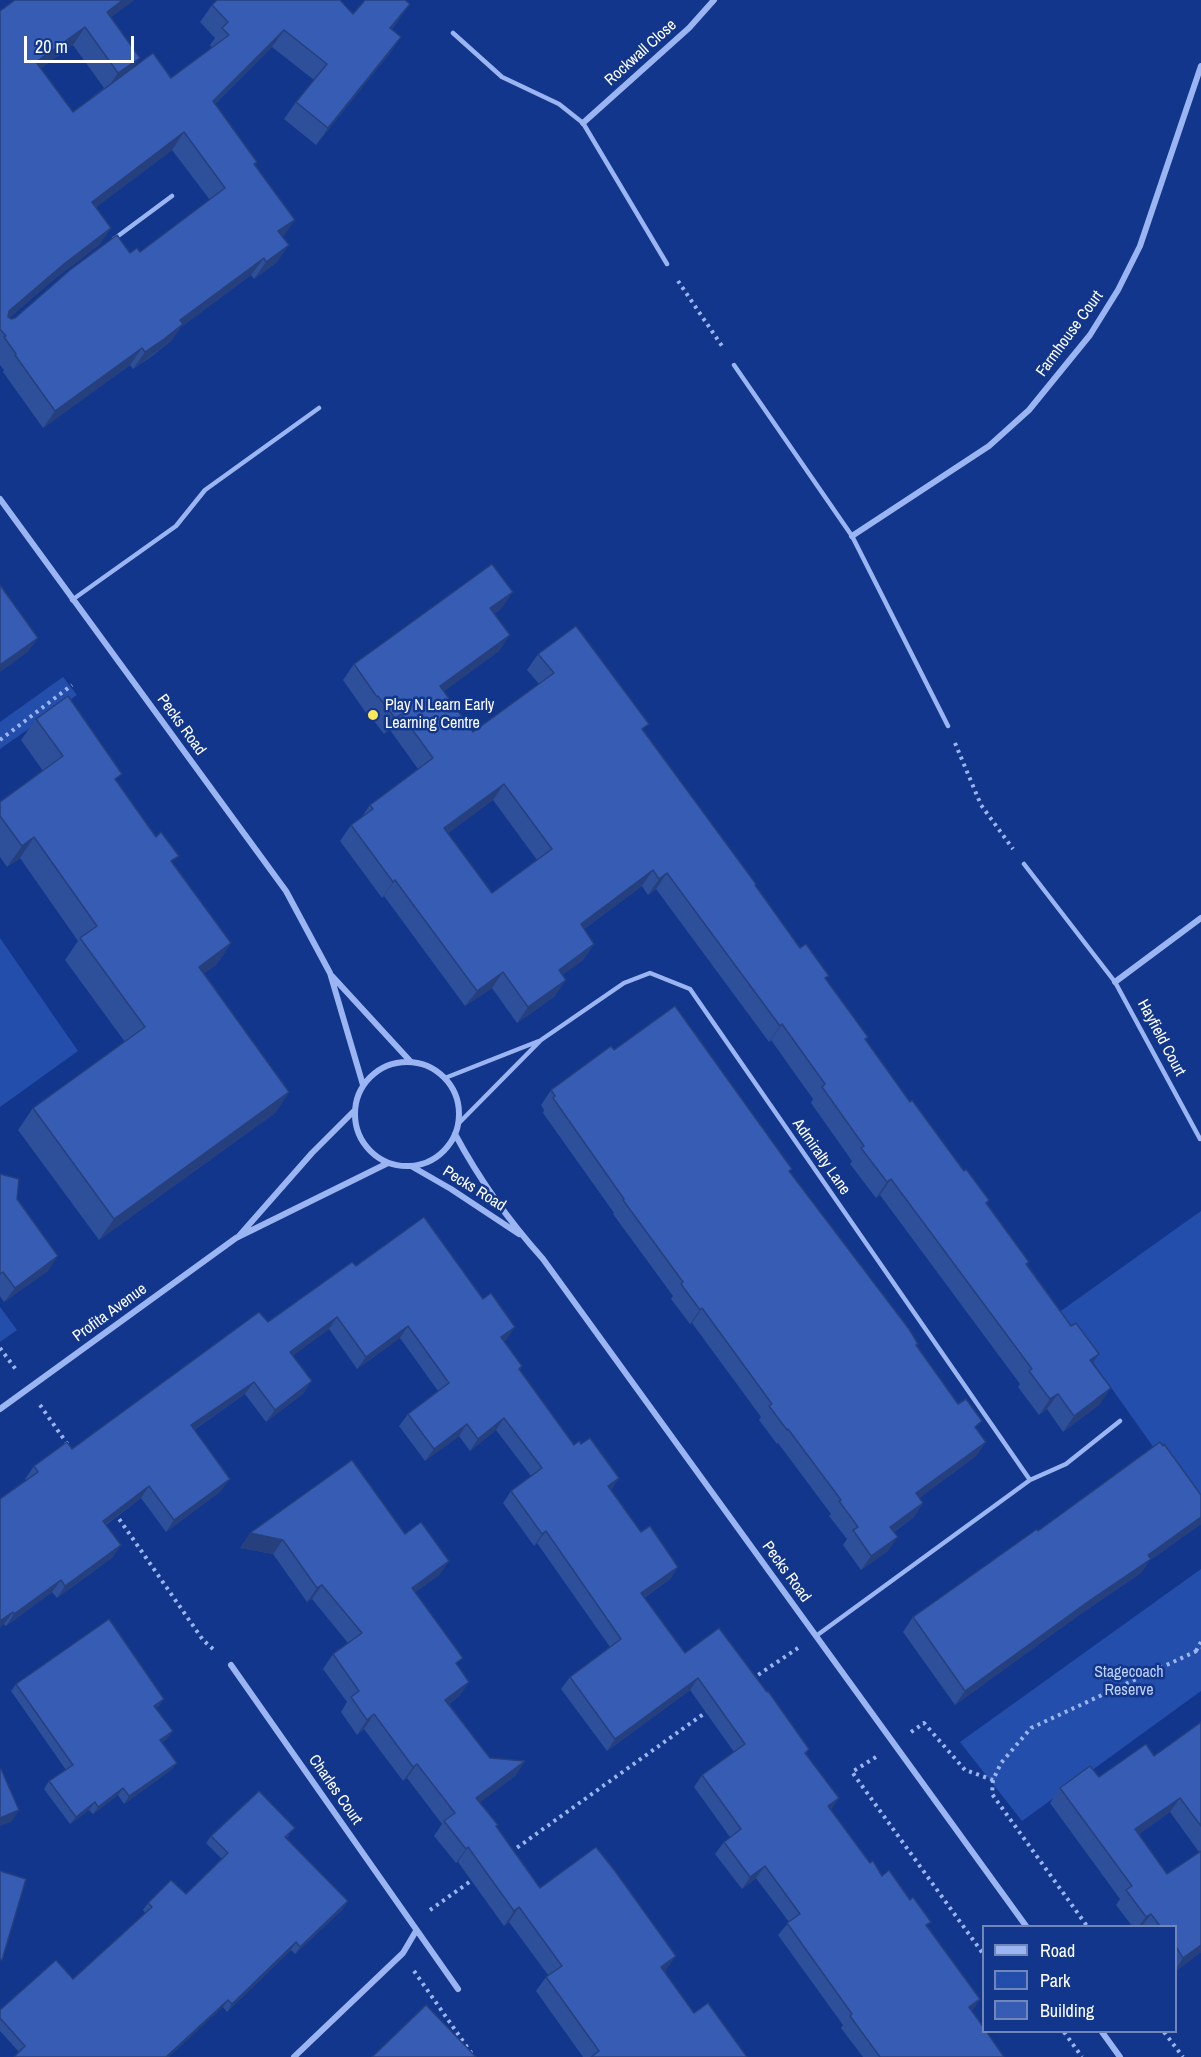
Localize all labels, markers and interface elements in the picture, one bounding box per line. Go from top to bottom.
street label: Rockwall Close [601,16,681,90]
scale bar [27,24,136,62]
text: 20 m [35,34,68,59]
street label: Farmhouse Court [1032,287,1108,381]
street label: Pecks Road [152,691,210,759]
place label: Play N Learn Early Learning Centre [385,696,494,734]
marker: Play N Learn Early Learning Centre [366,708,380,722]
street label: Hayfield Court [1133,996,1189,1080]
street label: Admiralty Lane [788,1115,854,1199]
street label: Pecks Road [439,1162,509,1216]
street label: Profita Avenue [69,1280,151,1346]
street label: Pecks Road [757,1538,815,1606]
park label: Stagecoach Reserve [1094,1663,1164,1701]
street label: Charles Court [304,1751,366,1829]
legend [982,1925,1177,2033]
text: Road [1040,1938,1075,1963]
text: Park [1040,1968,1070,1993]
text: Building [1040,1998,1094,2023]

